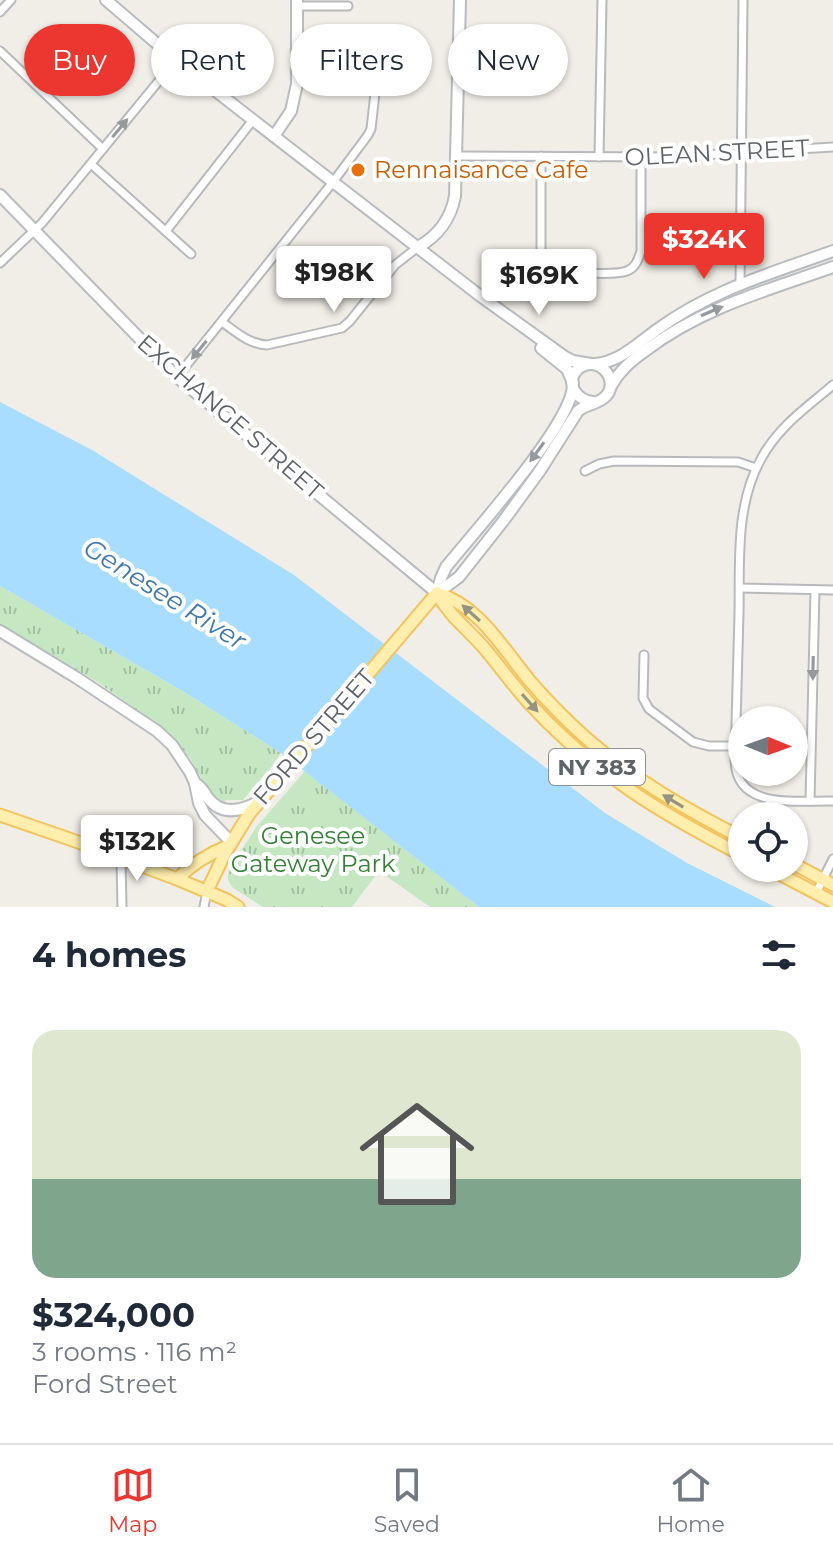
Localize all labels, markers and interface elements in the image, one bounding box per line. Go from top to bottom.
chip: Buy [24,24,135,96]
chip: Rent [151,24,274,96]
chip: Filters [290,24,432,96]
chip: New [448,24,568,96]
one-way arrow [111,118,128,138]
street label: OLEAN STREET [624,133,810,172]
place label: Rennaisance Cafe [374,155,589,184]
marker: Rennaisance Cafe [349,161,367,179]
pin: $324K [648,213,760,281]
text: $324K [662,223,746,255]
pin: $198K [278,246,390,314]
pin: $169K [483,249,595,317]
text: $198K [294,256,374,288]
text: $169K [500,259,578,291]
one-way arrow [700,304,723,317]
street label: EXCHANGE STREET [131,328,329,505]
one-way arrow [191,339,208,359]
one-way arrow [530,442,545,463]
water label: Genesee River [78,531,253,657]
one-way arrow [462,605,482,622]
one-way arrow [807,656,819,681]
street label: FORD STREET [247,663,381,810]
one-way arrow [521,693,538,713]
north arrow [728,706,808,786]
map controls [728,706,808,882]
road number: NY 383 [549,749,645,785]
one-way arrow [662,794,684,808]
button: locate [728,802,808,882]
pin: $132K [81,815,193,883]
park label: Genesee Gateway Park [231,821,396,878]
text: $132K [99,825,175,857]
icon: filters [757,933,801,977]
text: 4 homes [32,934,186,976]
icon: home [345,1082,489,1226]
text: $324,000 [32,1294,195,1336]
text: 3 rooms · 116 m² [32,1336,237,1368]
text: Ford Street [32,1368,177,1400]
tab: Map [108,1463,157,1538]
tab: Saved [374,1463,440,1538]
tab: Home [656,1463,725,1538]

